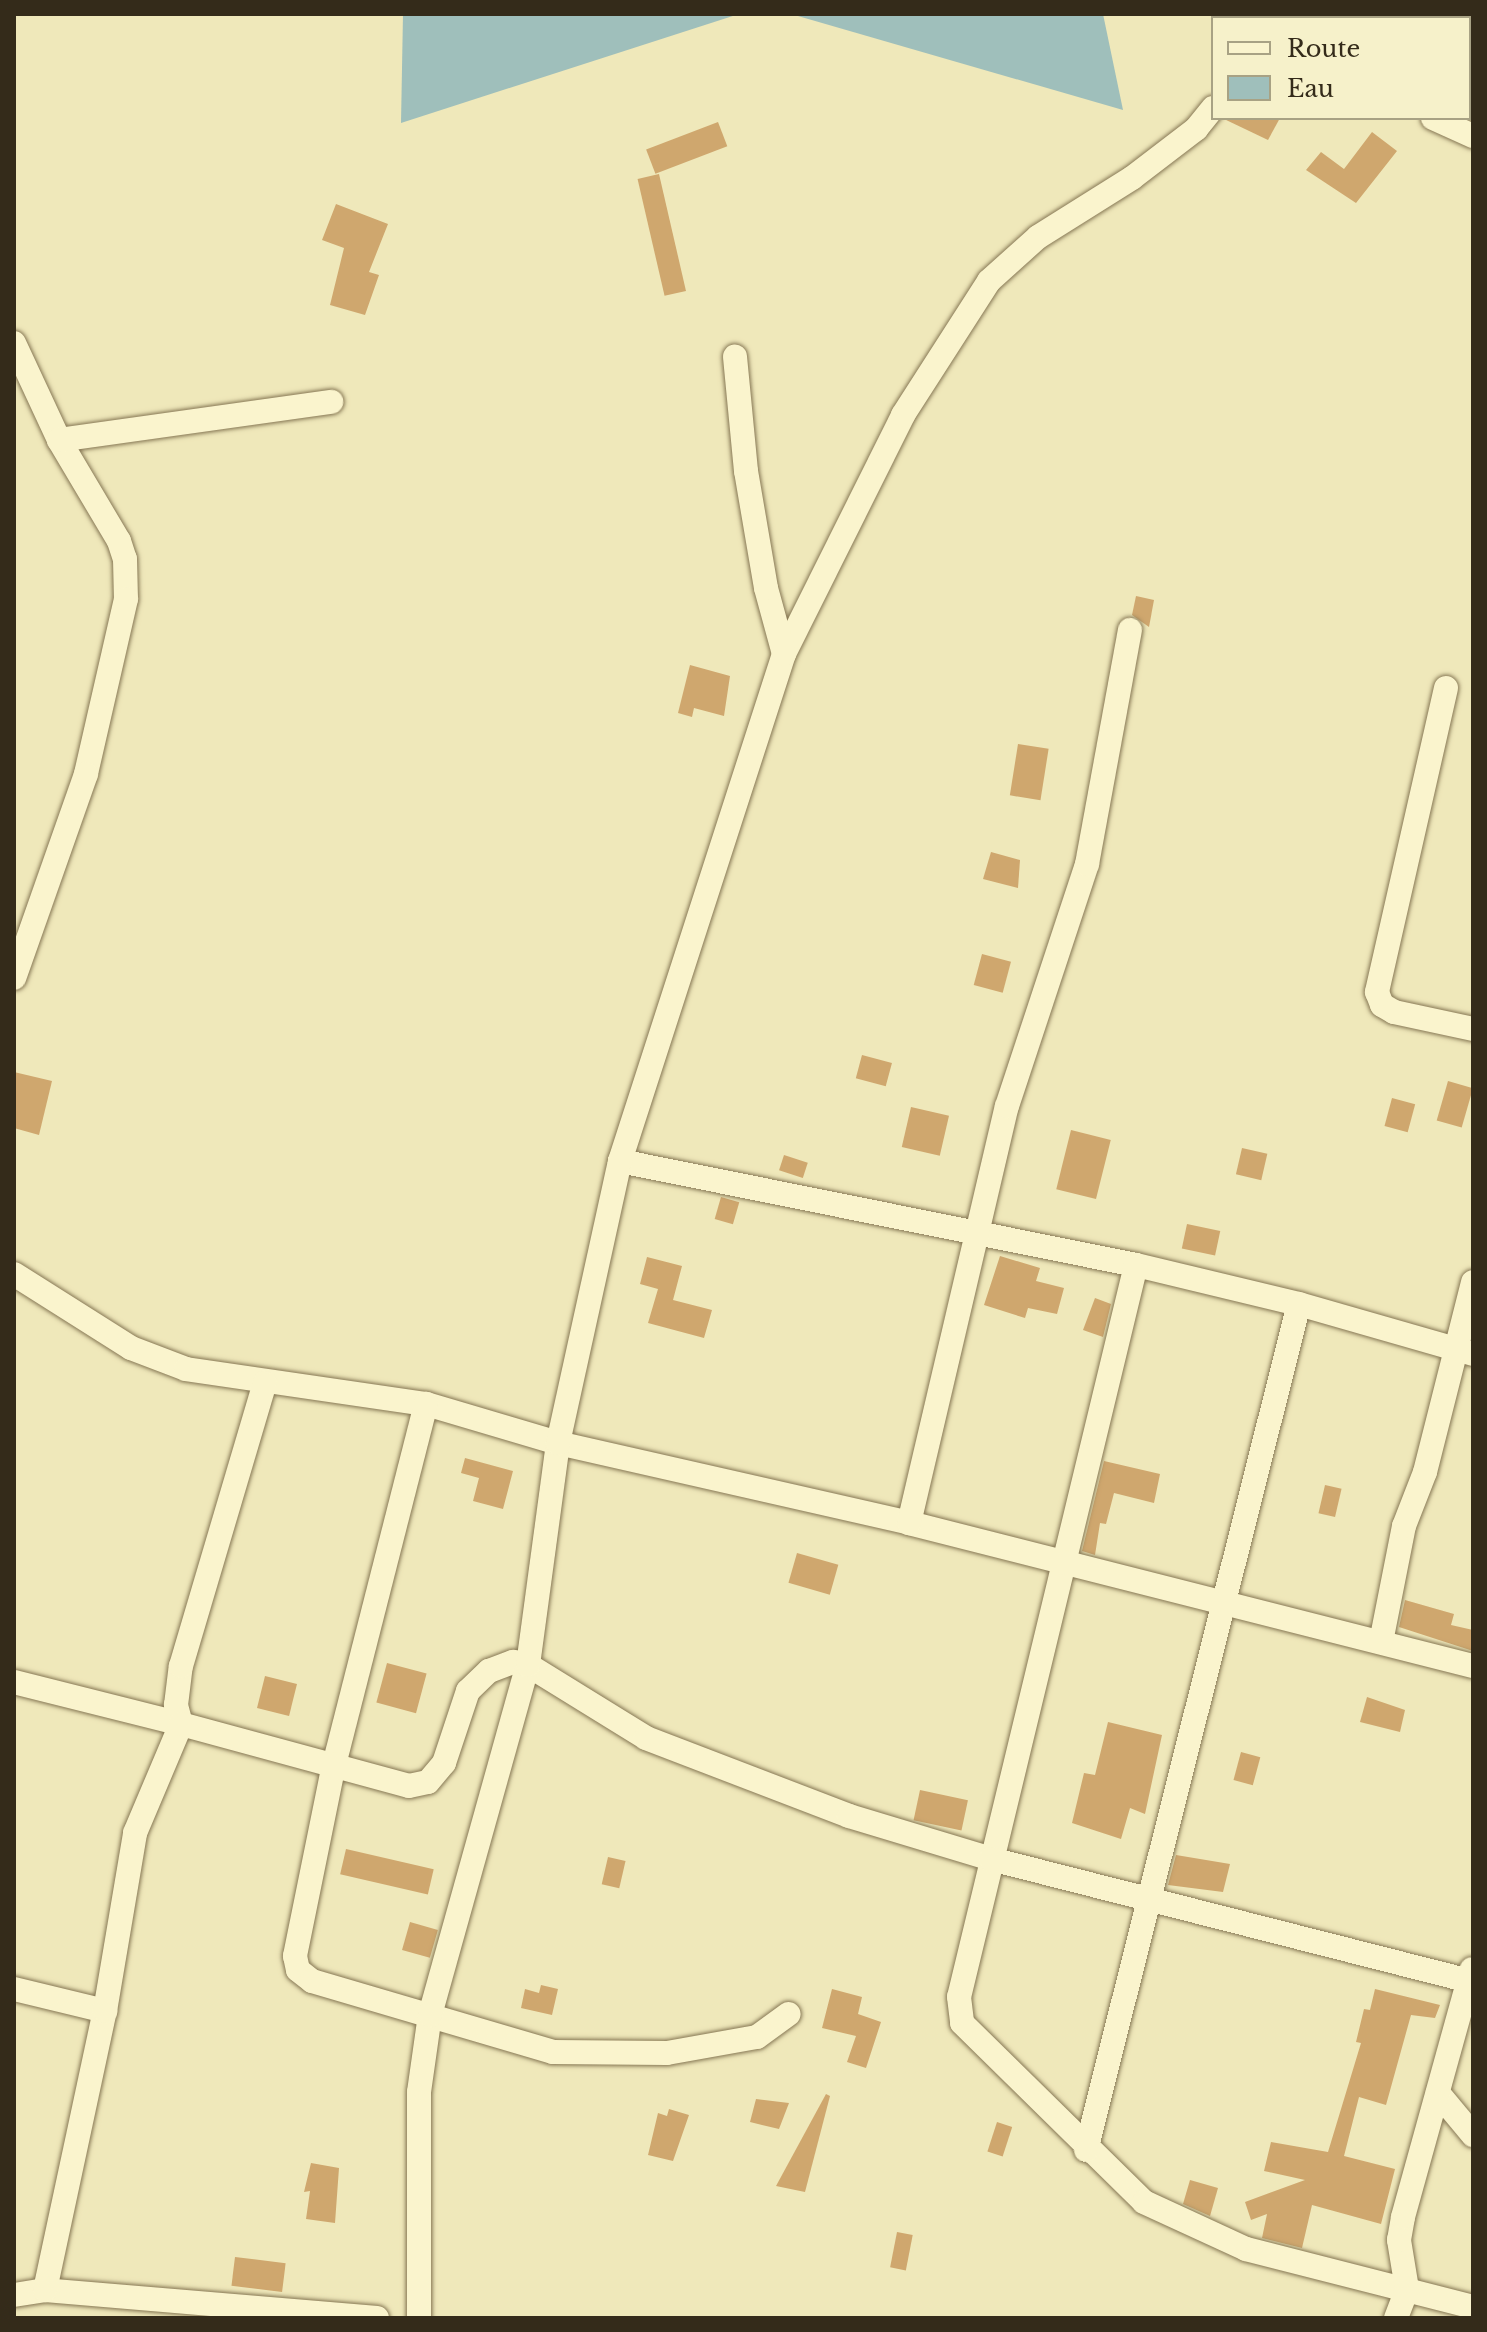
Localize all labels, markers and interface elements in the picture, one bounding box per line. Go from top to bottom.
legend [1211,16,1471,120]
text: Route [1287,34,1360,63]
text: Eau [1287,74,1334,103]

